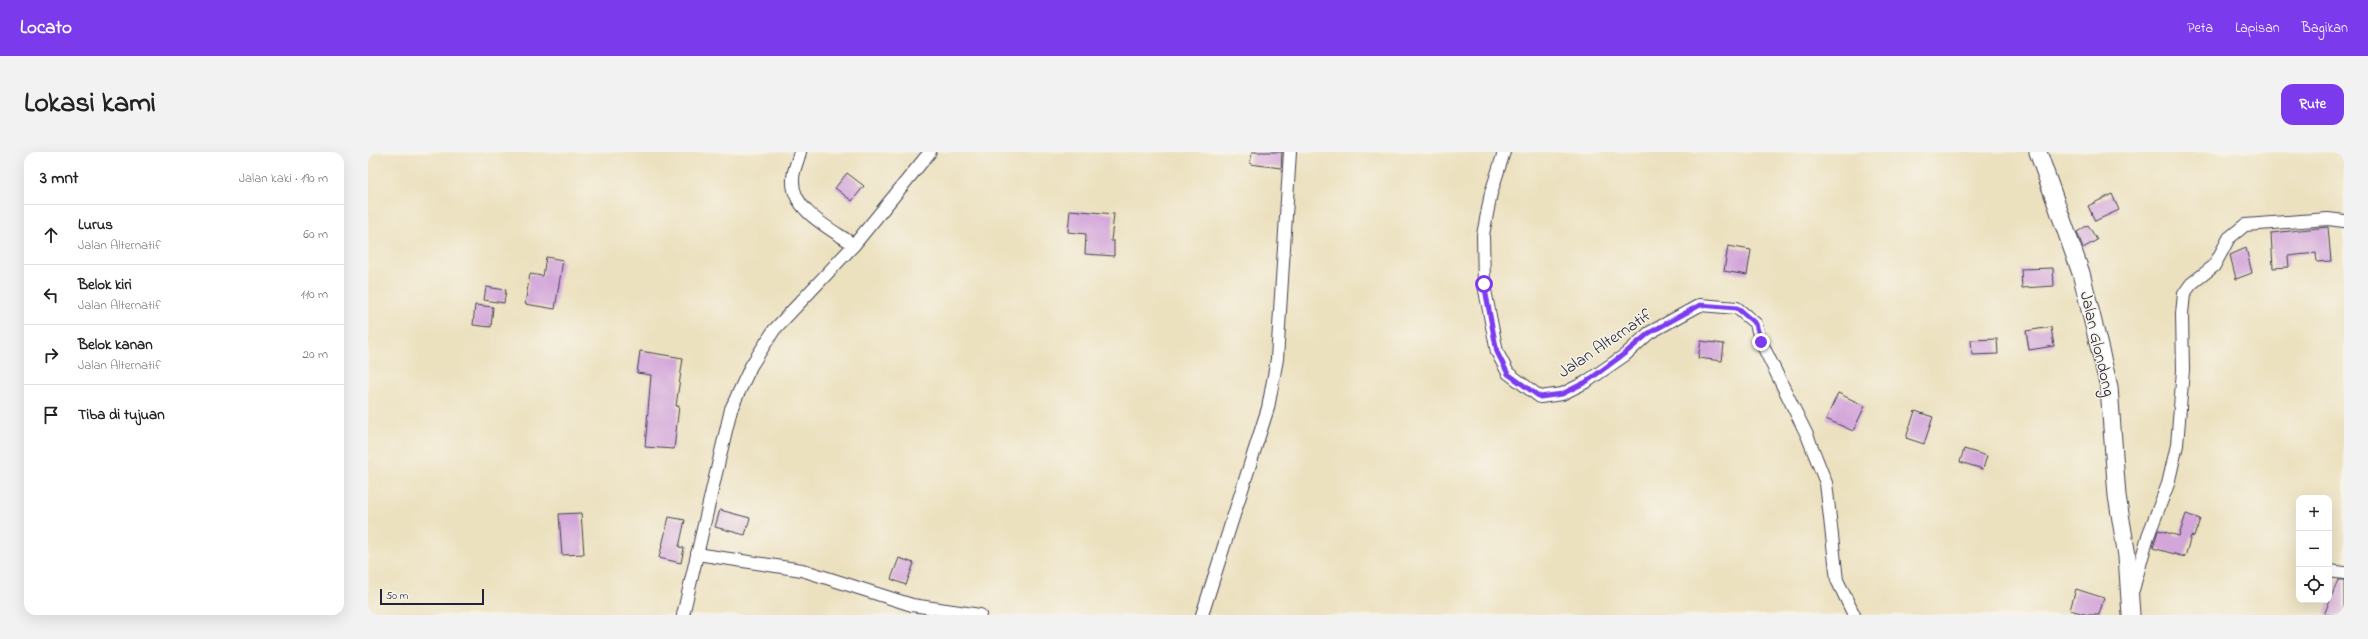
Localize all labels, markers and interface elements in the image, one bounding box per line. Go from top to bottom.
text: Locato [20,15,72,42]
text: Peta [2187,18,2213,39]
text: Lapisan [2235,18,2280,39]
text: Bagikan [2302,18,2348,39]
text: Lokasi kami [24,84,156,125]
button: Rute [2281,84,2344,125]
text: 3 mnt [40,166,79,191]
text: Jalan kaki · 190 m [239,169,328,188]
text: Lurus [78,214,113,236]
icon: ahead [40,224,62,246]
text: 60 m [303,225,328,244]
text: Jalan Alternatif [78,236,161,255]
text: Belok kiri [78,274,132,296]
route start [1475,275,1493,293]
icon: left [40,284,62,306]
text: 110 m [301,285,328,304]
street label: Jalan Glondong [2071,289,2121,400]
text: Jalan Alternatif [78,296,161,315]
street label: Jalan Alternatif [1553,303,1657,385]
route end [1752,333,1770,351]
text: Belok kanan [78,334,153,356]
icon: right [40,344,62,366]
text: 20 m [303,345,328,364]
text: Jalan Alternatif [78,356,161,375]
icon: arrive [40,404,62,426]
text: Tiba di tujuan [78,404,165,426]
map controls [2296,495,2332,603]
button: + [2296,495,2332,531]
button: − [2296,531,2332,567]
button: locate [2296,567,2332,603]
scale bar [380,587,484,606]
text: 50 m [386,588,408,604]

